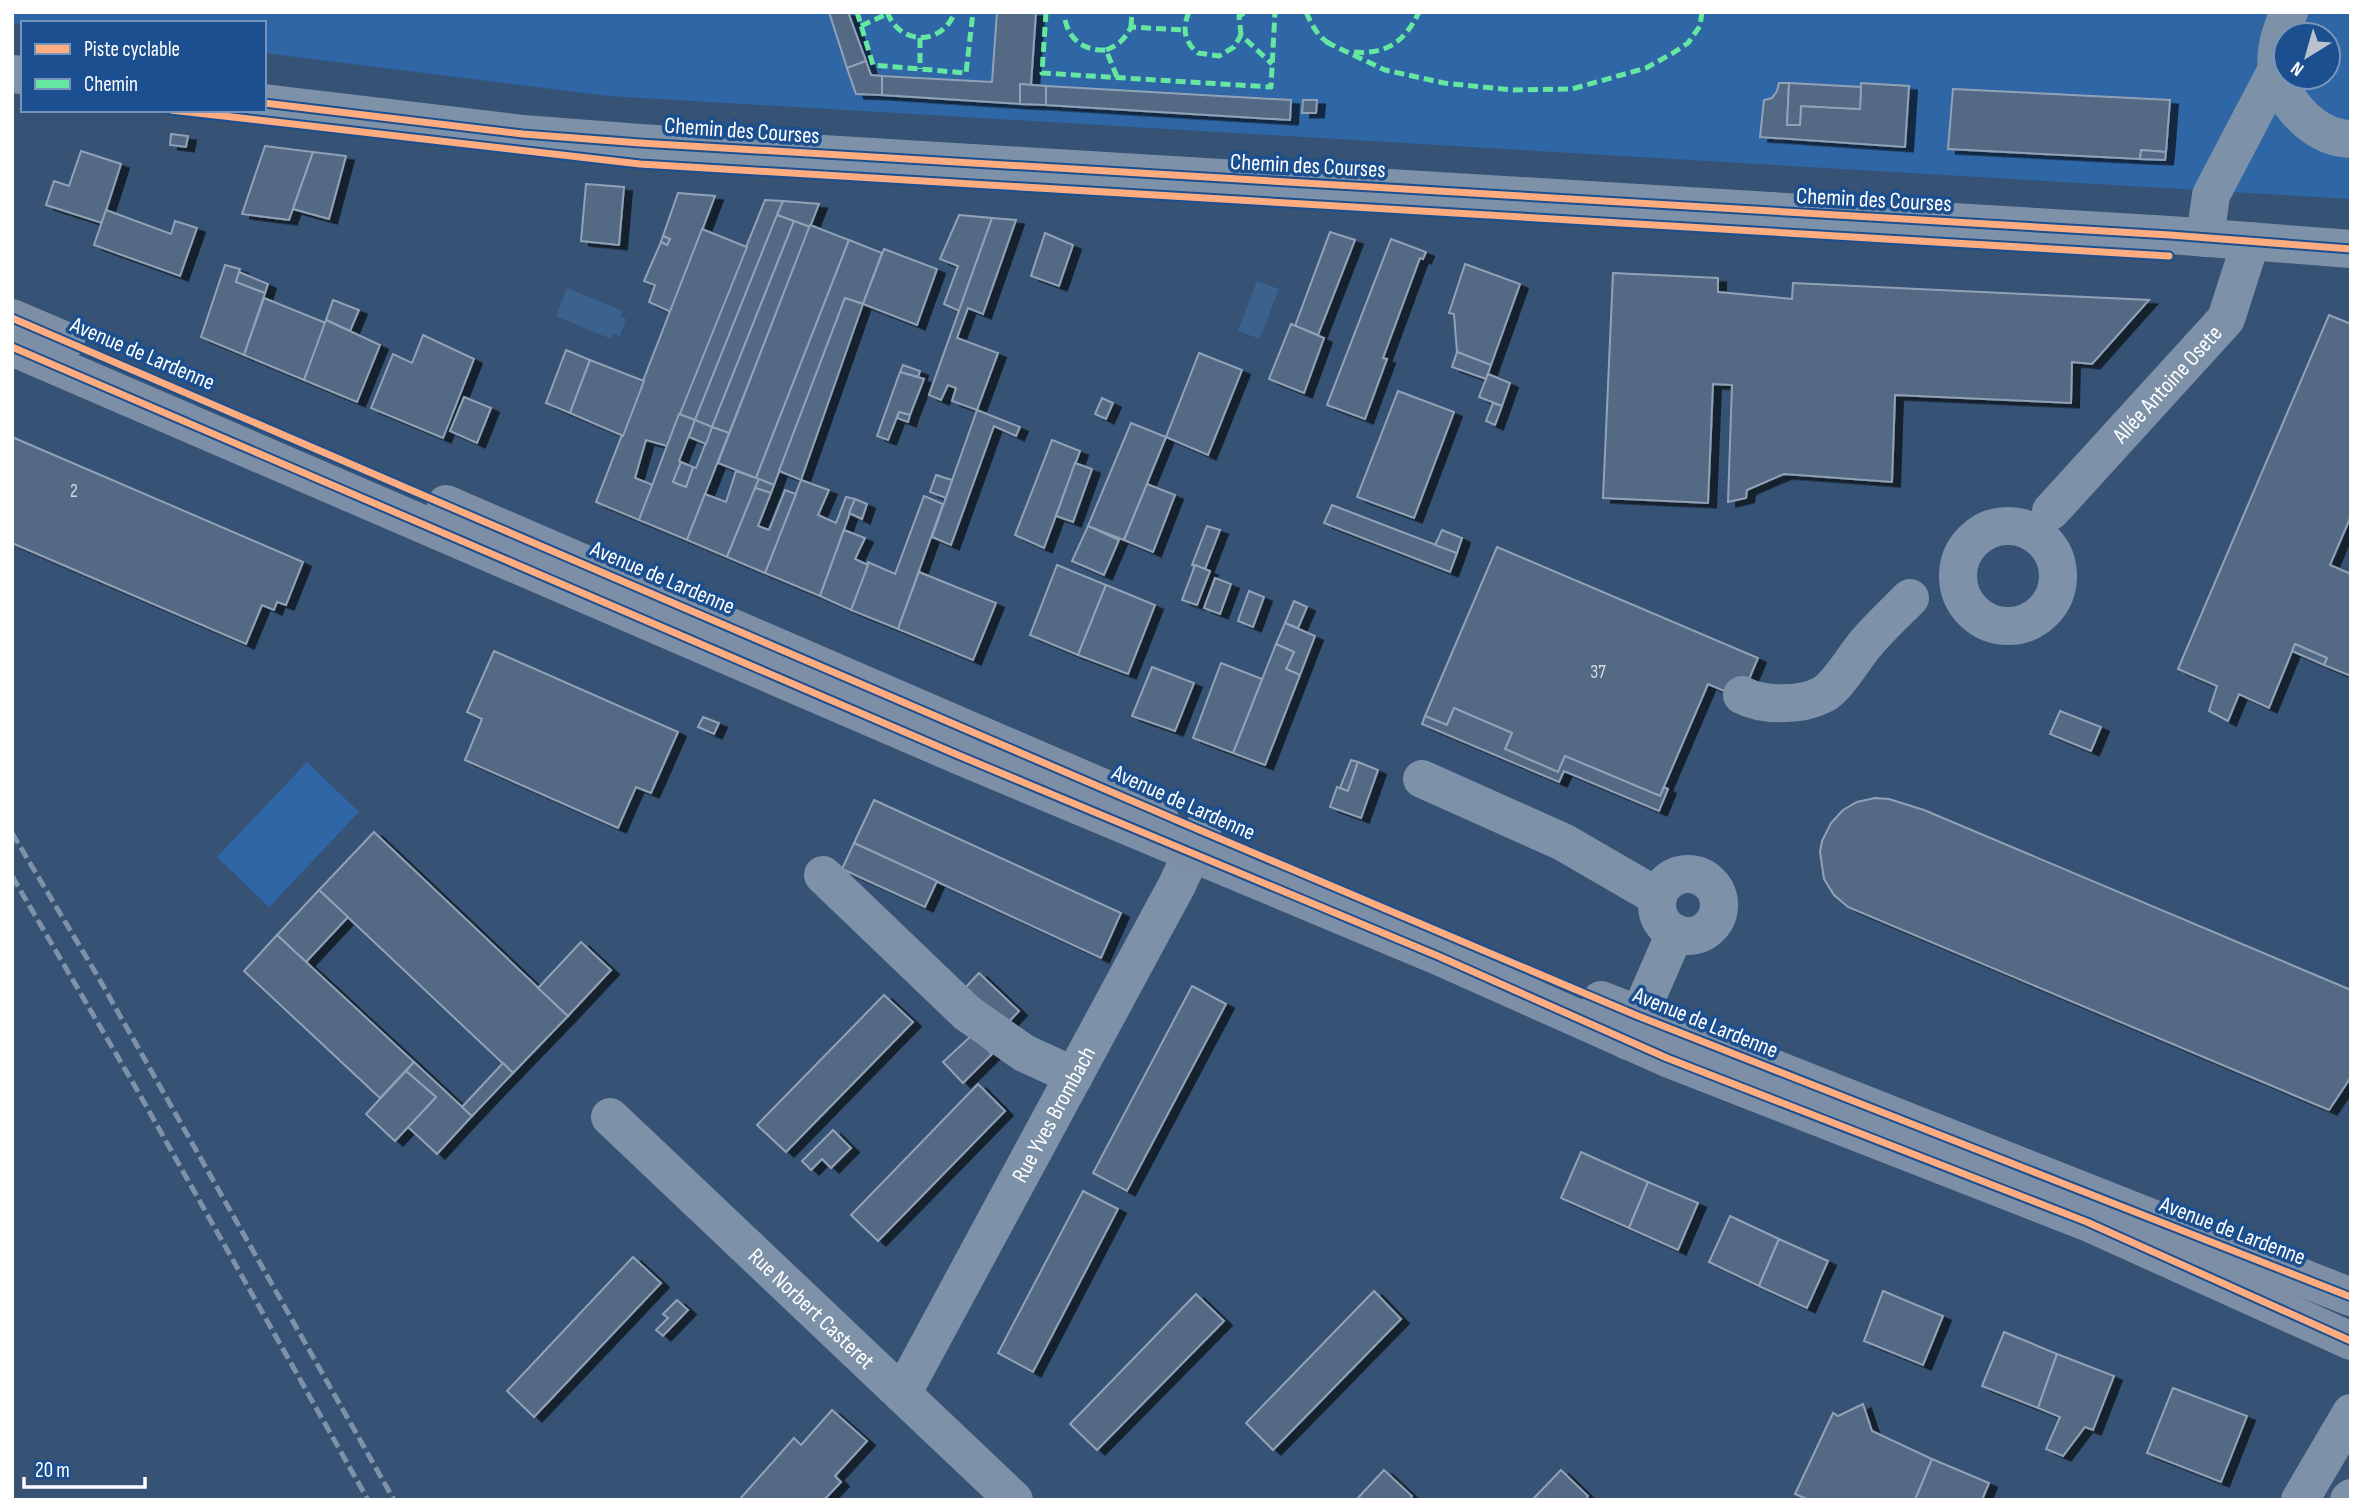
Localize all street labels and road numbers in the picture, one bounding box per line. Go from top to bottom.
street label: Chemin des Courses [663,112,821,150]
street label: Chemin des Courses [1229,148,1386,184]
street label: Chemin des Courses [1795,182,1952,218]
street label: Avenue de Lardenne [65,311,219,397]
street label: Allée Antoine Osete [2106,320,2228,450]
street label: Avenue de Lardenne [585,535,739,621]
street label: Avenue de Lardenne [1107,758,1260,847]
street label: Avenue de Lardenne [1628,981,1782,1065]
street label: Rue Yves Brombach [1006,1042,1102,1188]
street label: Avenue de Lardenne [2155,1190,2309,1272]
street label: Rue Norbert Casteret [742,1242,880,1376]

